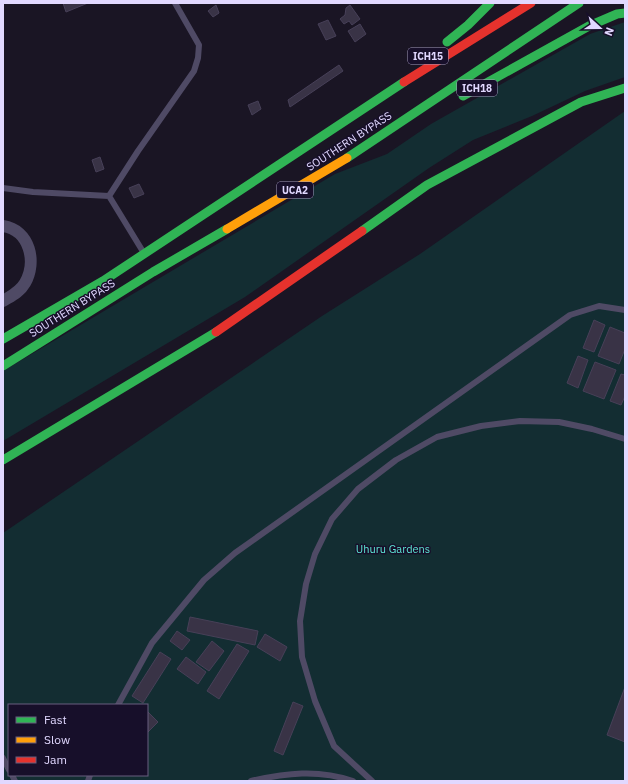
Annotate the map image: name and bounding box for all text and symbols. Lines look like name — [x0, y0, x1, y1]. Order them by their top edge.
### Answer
north arrow — [580, 8, 620, 48]
text: N — [601, 25, 617, 38]
road number: ICH15 — [408, 48, 448, 64]
road number: ICH18 — [457, 80, 497, 96]
street label: SOUTHERN BYPASS — [304, 108, 394, 174]
road number: UCA2 — [277, 182, 313, 198]
street label: SOUTHERN BYPASS — [26, 276, 118, 340]
park label: Uhuru Gardens — [356, 542, 430, 556]
legend — [8, 704, 148, 776]
text: Fast — [44, 712, 67, 727]
text: Slow — [44, 732, 70, 747]
text: Jam — [44, 752, 67, 767]

